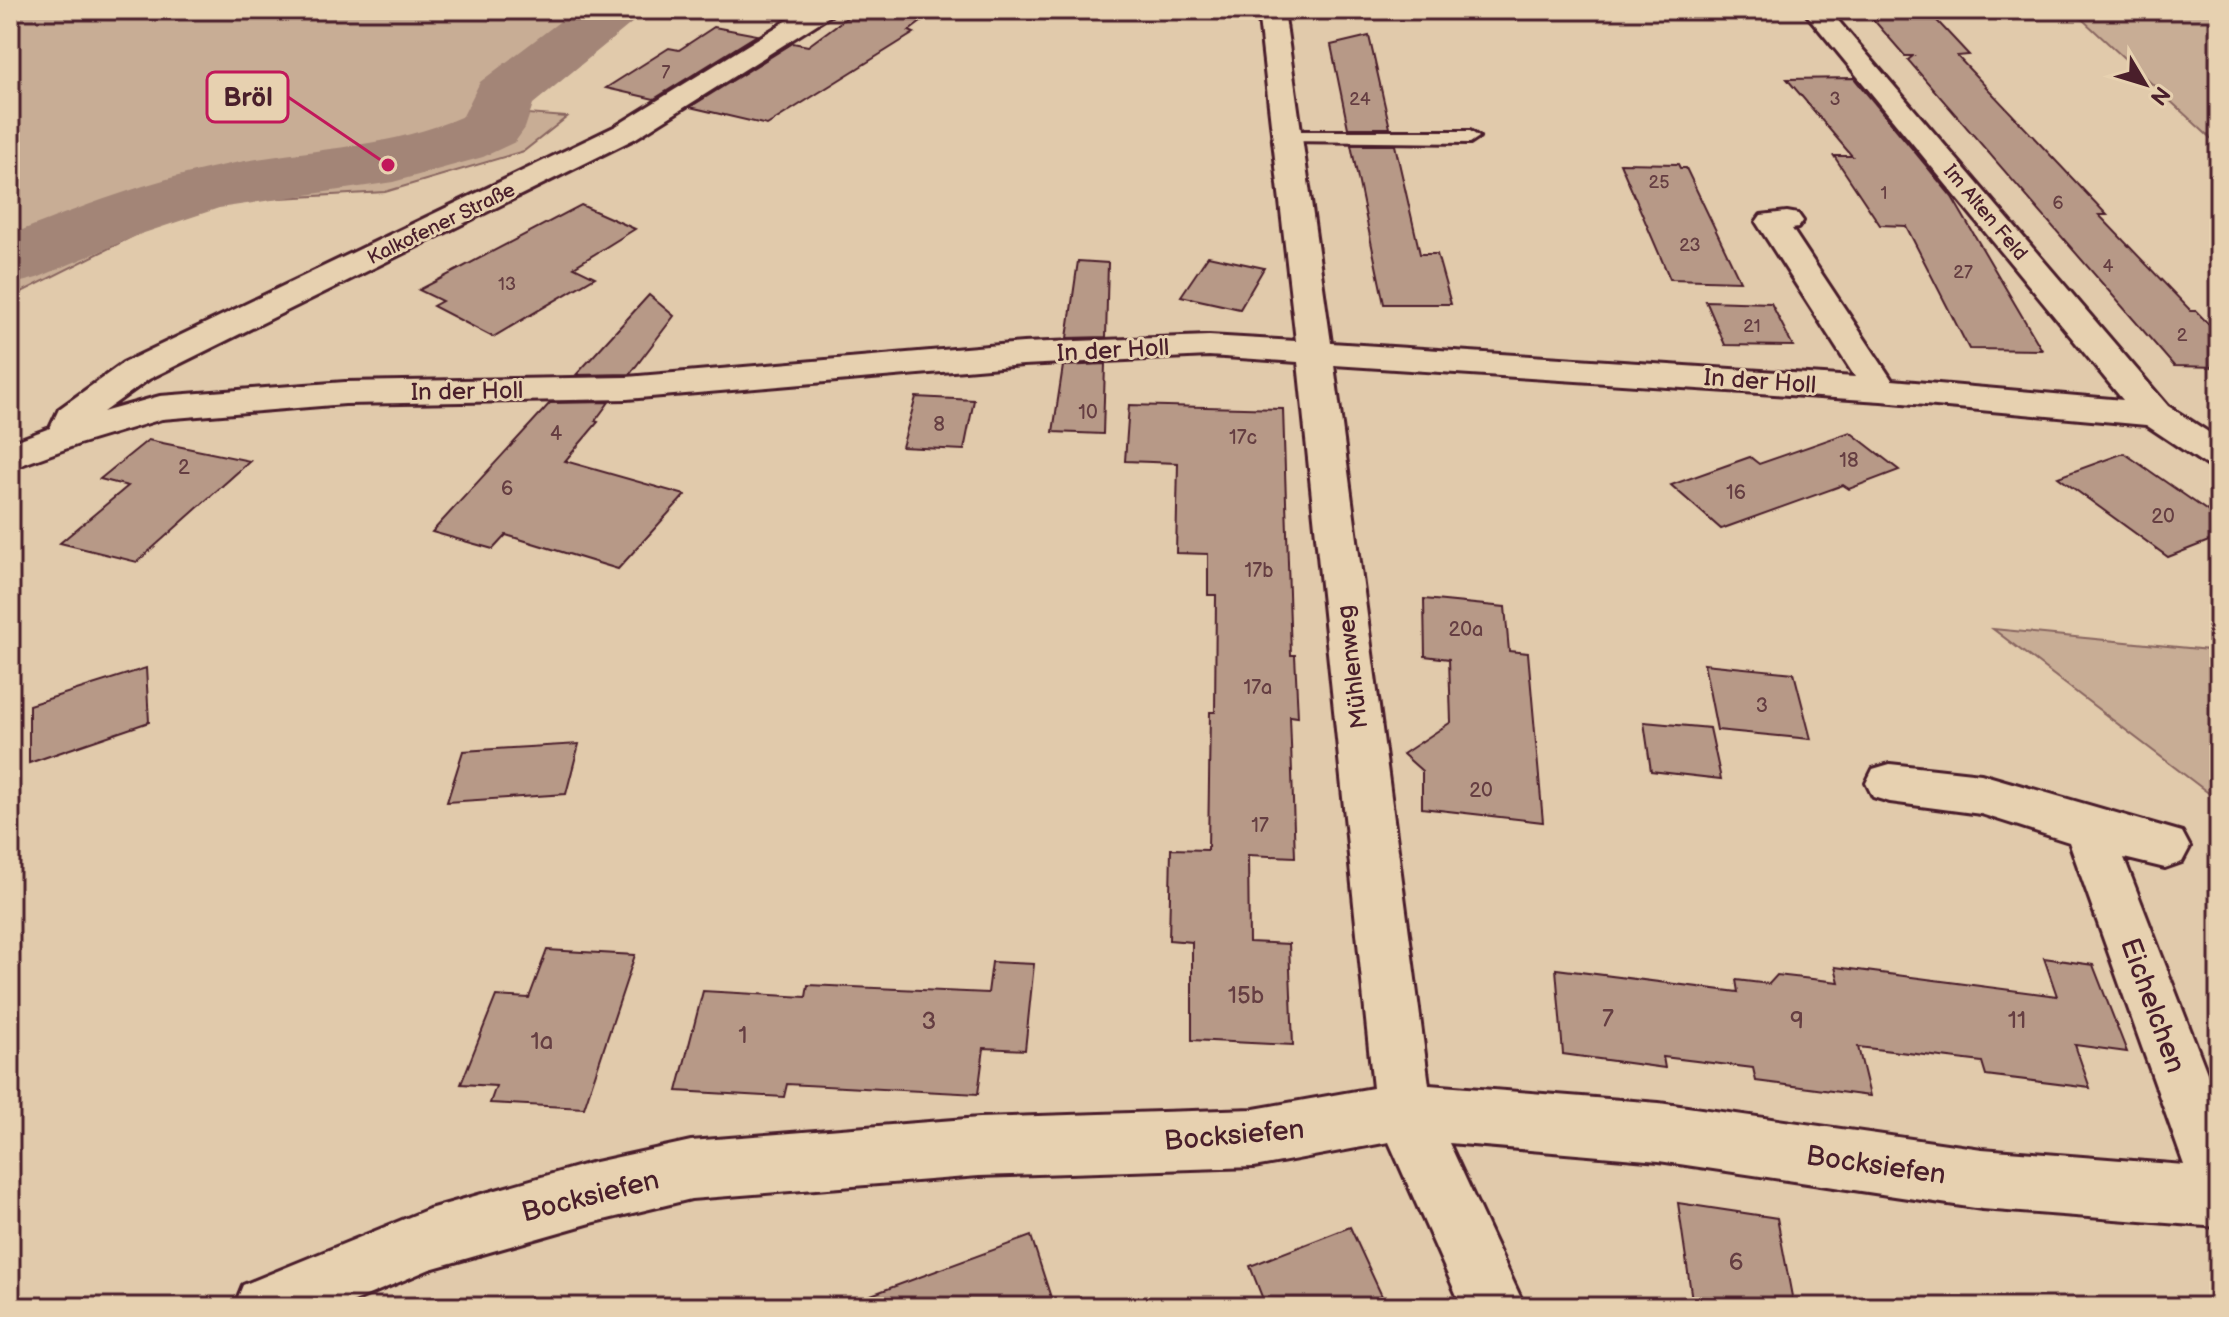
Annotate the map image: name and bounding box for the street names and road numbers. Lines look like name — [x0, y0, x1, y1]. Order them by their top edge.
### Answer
street label: Im Alten Feld — [1938, 160, 2032, 266]
street label: Kalkofener Straße — [364, 178, 519, 270]
street label: In der Holl — [1056, 333, 1170, 368]
street label: In der Holl — [1703, 363, 1817, 400]
street label: In der Holl — [411, 376, 523, 407]
street label: Mühlenweg — [1331, 603, 1374, 730]
street label: Eichelchen — [2113, 934, 2192, 1077]
street label: Bocksiefen — [1163, 1113, 1306, 1158]
street label: Bocksiefen — [1804, 1139, 1948, 1192]
street label: Bocksiefen — [518, 1163, 663, 1229]

